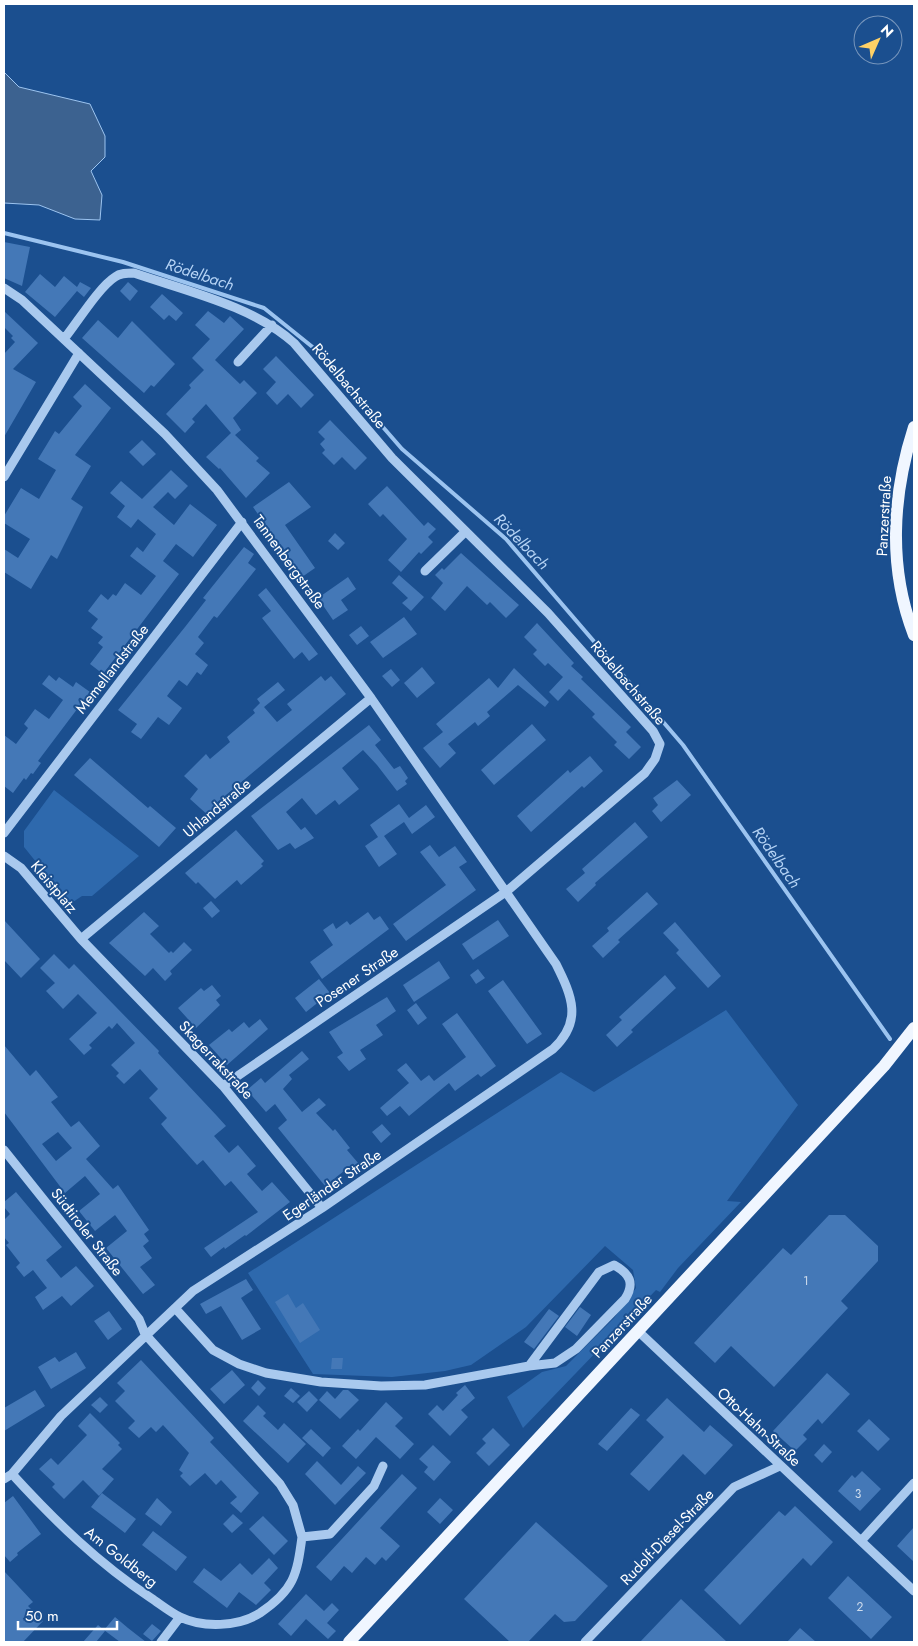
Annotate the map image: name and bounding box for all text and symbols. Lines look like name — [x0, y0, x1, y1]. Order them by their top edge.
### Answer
north arrow — [853, 15, 903, 65]
text: N — [876, 20, 898, 42]
water label: Rödelbach — [163, 253, 237, 296]
street label: Rödelbachstraße — [307, 339, 391, 434]
street label: Panzerstraße — [871, 475, 897, 557]
water label: Rödelbach — [489, 508, 555, 575]
street label: Tannenbergstraße — [247, 510, 331, 614]
street label: Memellandstraße — [70, 619, 154, 718]
street label: Rödelbachstraße — [585, 636, 671, 730]
street label: Uhlandstraße — [178, 773, 256, 843]
water label: Rödelbach — [747, 822, 806, 893]
street label: Kleistplatz — [25, 856, 83, 918]
street label: Posener Straße — [311, 941, 403, 1013]
street label: Skagerrakstraße — [174, 1016, 259, 1104]
street label: Egerländer Straße — [278, 1144, 386, 1226]
street label: Südtiroler Straße — [46, 1183, 129, 1281]
house number: 1 — [803, 1272, 809, 1290]
street label: Panzerstraße — [586, 1289, 658, 1363]
street label: Otto-Hahn-Straße — [712, 1382, 806, 1472]
street label: Rudolf-Diesel-Straße — [615, 1484, 719, 1590]
house number: 3 — [855, 1485, 862, 1503]
street label: Am Goldberg — [80, 1521, 162, 1593]
scale bar — [18, 1598, 116, 1630]
house number: 2 — [857, 1598, 864, 1616]
text: 50 m — [25, 1605, 59, 1627]

